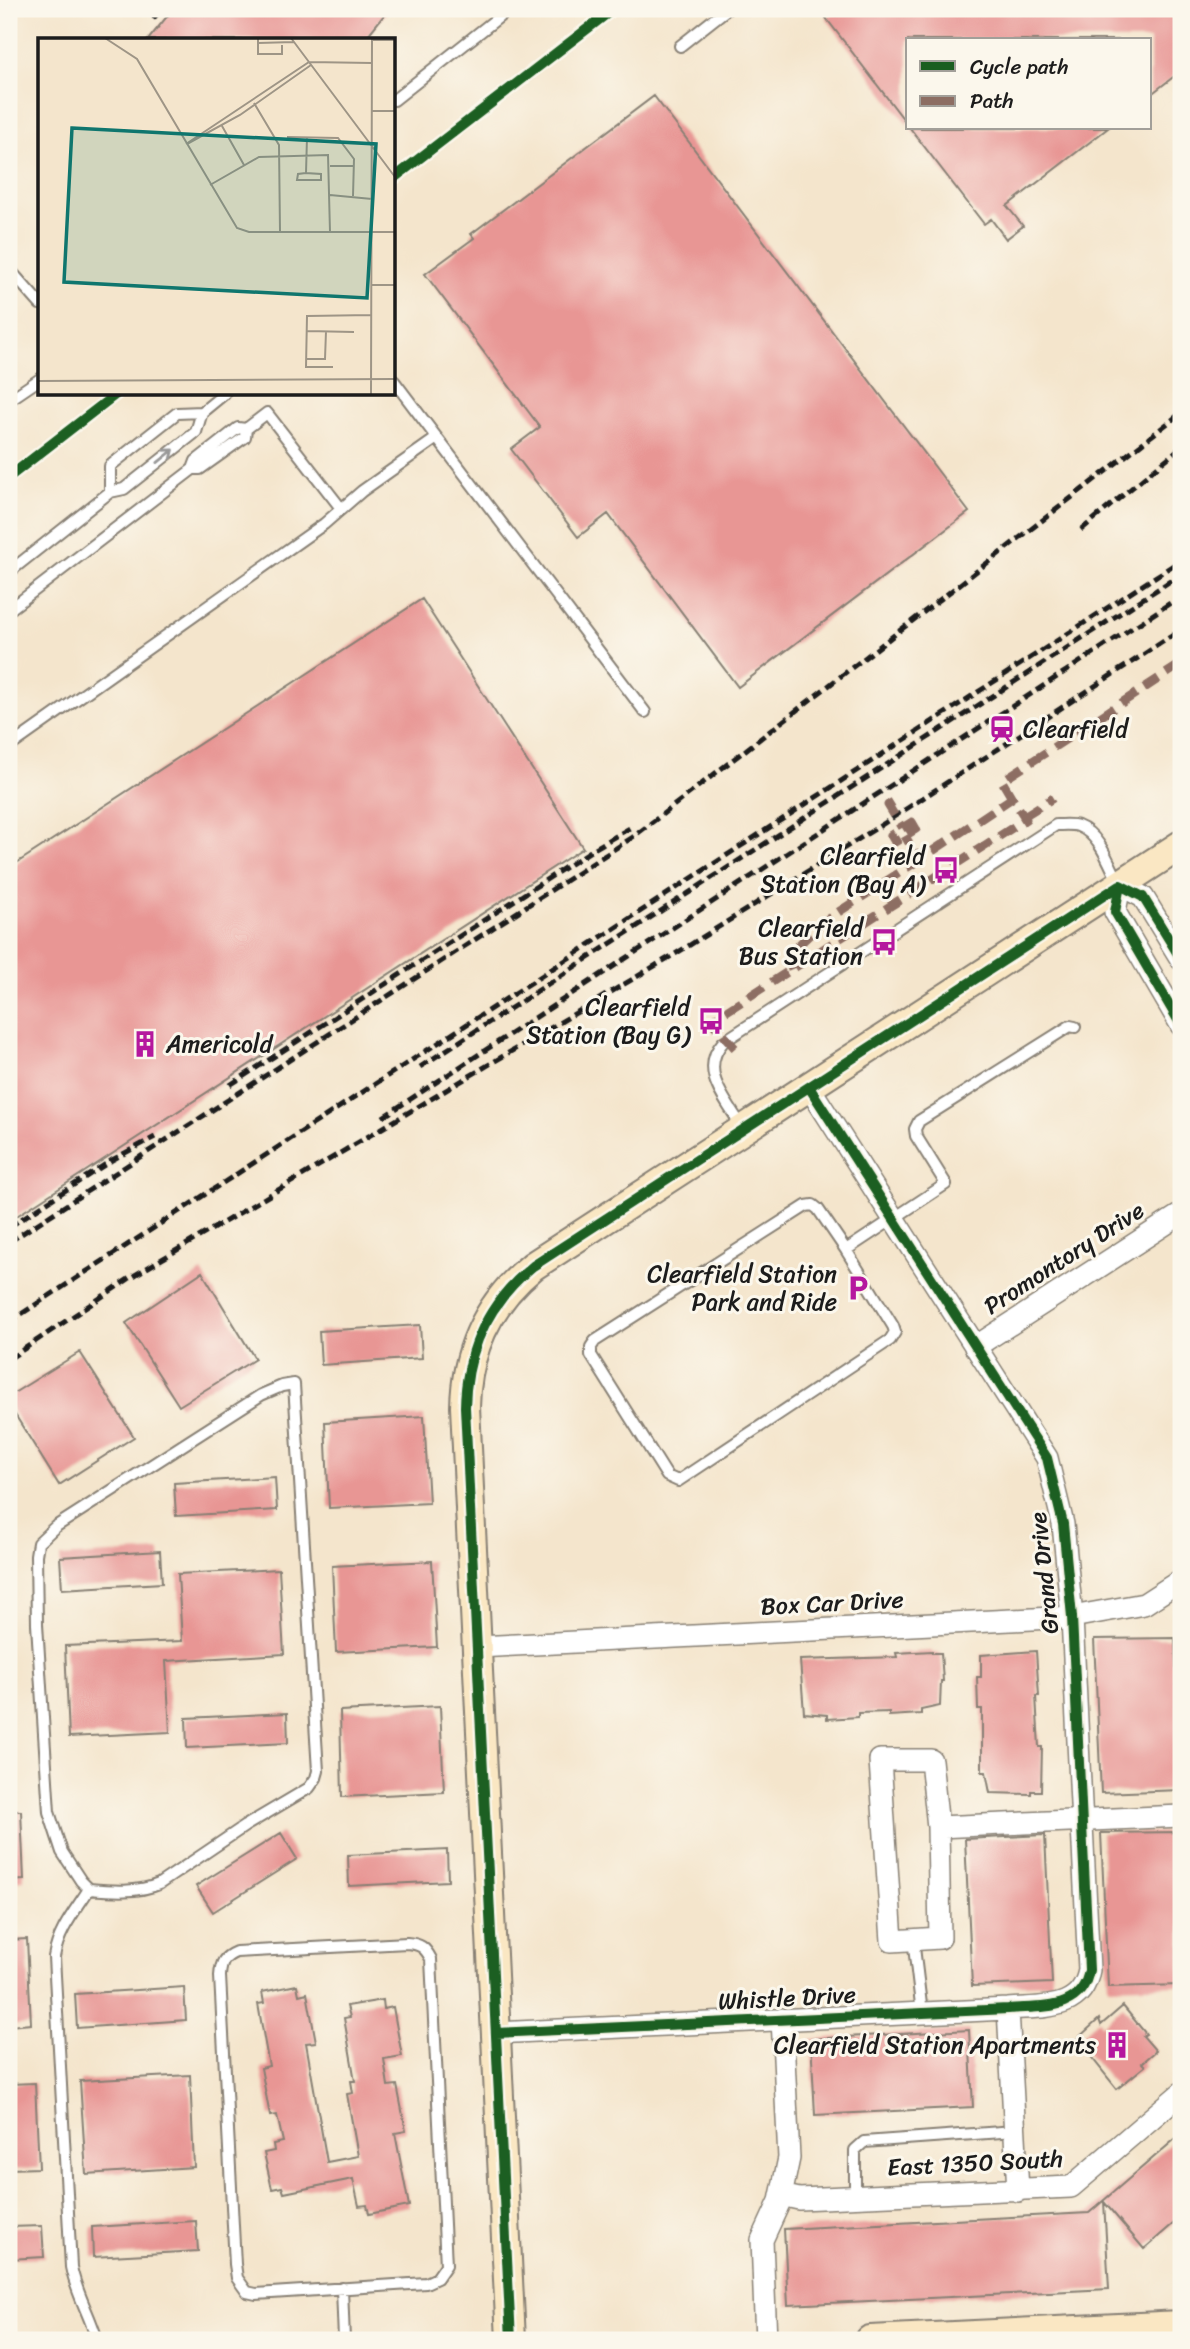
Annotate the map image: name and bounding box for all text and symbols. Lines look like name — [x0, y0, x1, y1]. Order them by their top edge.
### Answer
inset map — [38, 38, 396, 396]
legend — [906, 38, 1152, 130]
text: Cycle path — [970, 48, 1069, 86]
text: Path — [970, 82, 1013, 120]
one-way arrow — [157, 448, 175, 464]
place label: Clearfield — [1023, 708, 1130, 750]
station icon: Clearfield — [987, 714, 1017, 744]
place label: Clearfield Station (Bay A) — [761, 835, 927, 905]
bus stop icon: Clearfield Station (Bay A) — [931, 855, 961, 885]
place label: Clearfield Bus Station — [739, 907, 865, 977]
bus stop icon: Clearfield Bus Station — [869, 927, 899, 957]
place label: Clearfield Station (Bay G) — [526, 986, 692, 1056]
bus stop icon: Clearfield Station (Bay G) — [696, 1006, 726, 1036]
place label: Americold — [165, 1023, 274, 1065]
building icon: Americold — [130, 1029, 160, 1059]
street label: Promontory Drive — [975, 1190, 1153, 1326]
place label: Clearfield Station Park and Ride — [647, 1253, 837, 1323]
parking icon: Clearfield Station Park and Ride — [843, 1273, 873, 1303]
street label: Grand Drive — [1017, 1510, 1071, 1636]
street label: Box Car Drive — [759, 1578, 905, 1628]
street label: Whistle Drive — [717, 1973, 857, 2023]
place label: Clearfield Station Apartments — [774, 2024, 1096, 2066]
building icon: Clearfield Station Apartments — [1102, 2030, 1132, 2060]
street label: East 1350 South — [886, 2137, 1064, 2189]

